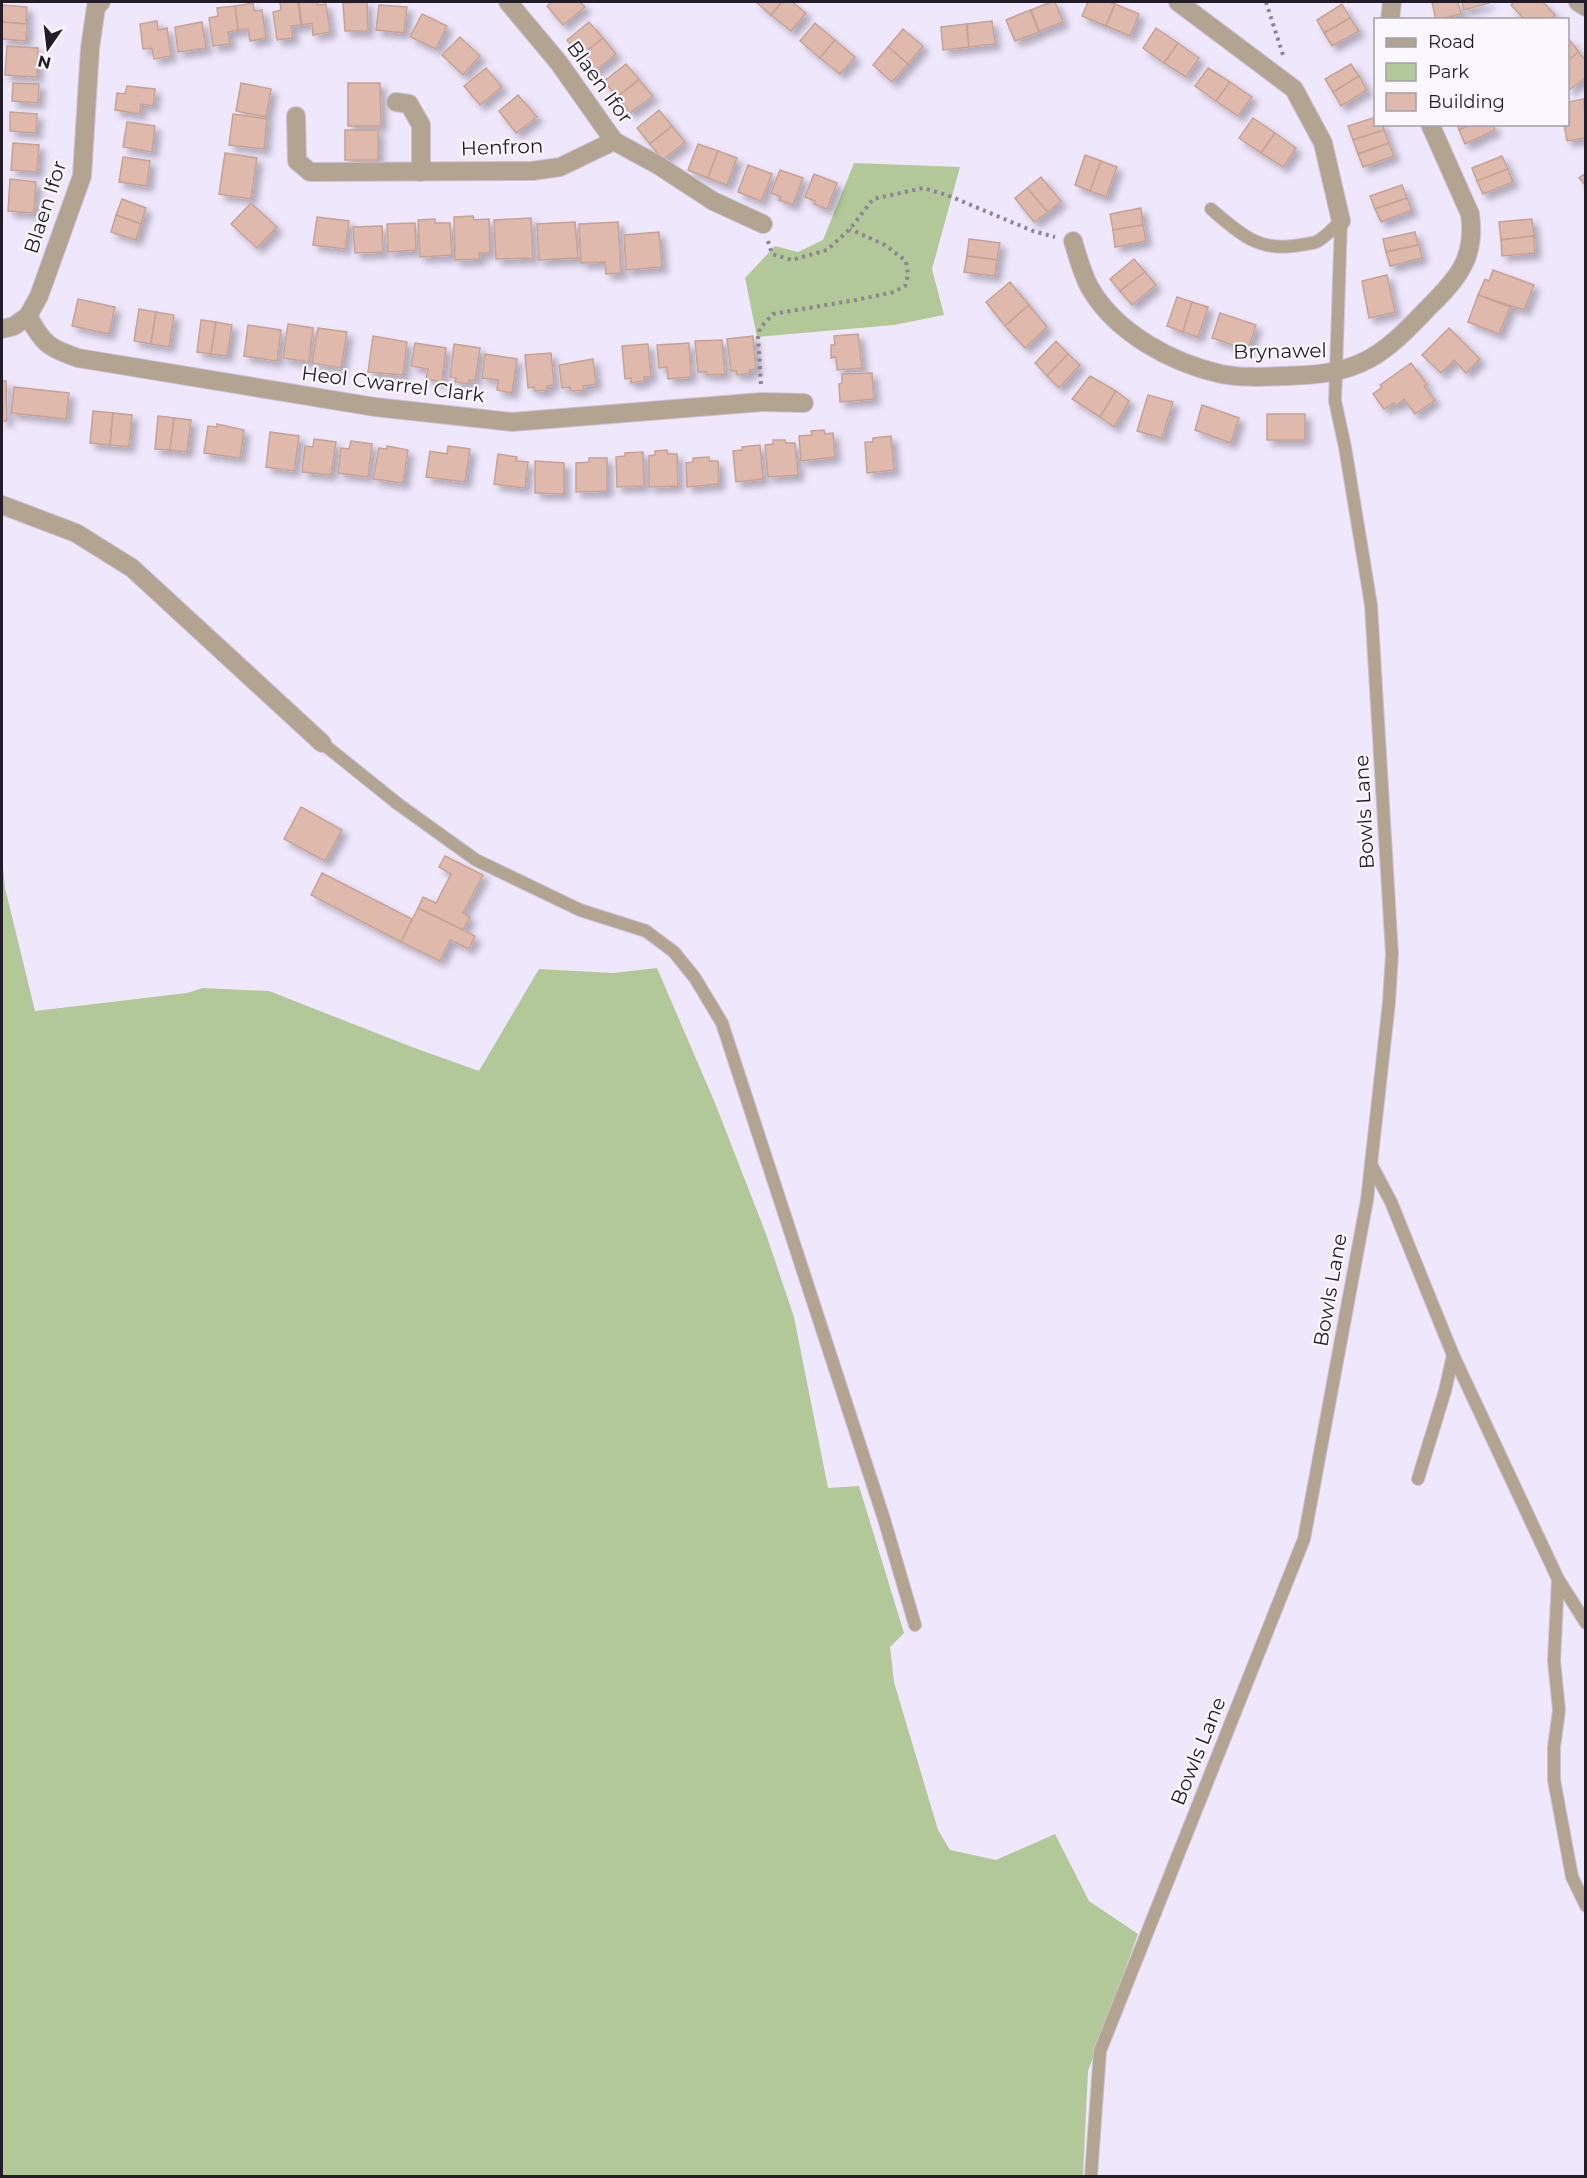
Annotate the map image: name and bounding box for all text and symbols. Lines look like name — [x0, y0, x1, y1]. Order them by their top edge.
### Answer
north arrow — [18, 18, 78, 78]
legend — [1374, 18, 1569, 126]
text: Road — [1428, 31, 1475, 53]
street label: Blaen Ifor — [562, 36, 638, 128]
text: N — [36, 51, 53, 73]
text: Park — [1428, 61, 1469, 83]
text: Building — [1428, 91, 1505, 113]
street label: Henfron — [460, 134, 544, 160]
street label: Blaen Ifor — [19, 157, 71, 257]
street label: Brynawel — [1233, 338, 1327, 364]
street label: Heol Cwarrel Clark — [300, 361, 486, 407]
street label: Bowls Lane — [1349, 754, 1379, 870]
street label: Bowls Lane — [1308, 1232, 1352, 1348]
street label: Bowls Lane — [1165, 1693, 1231, 1809]

